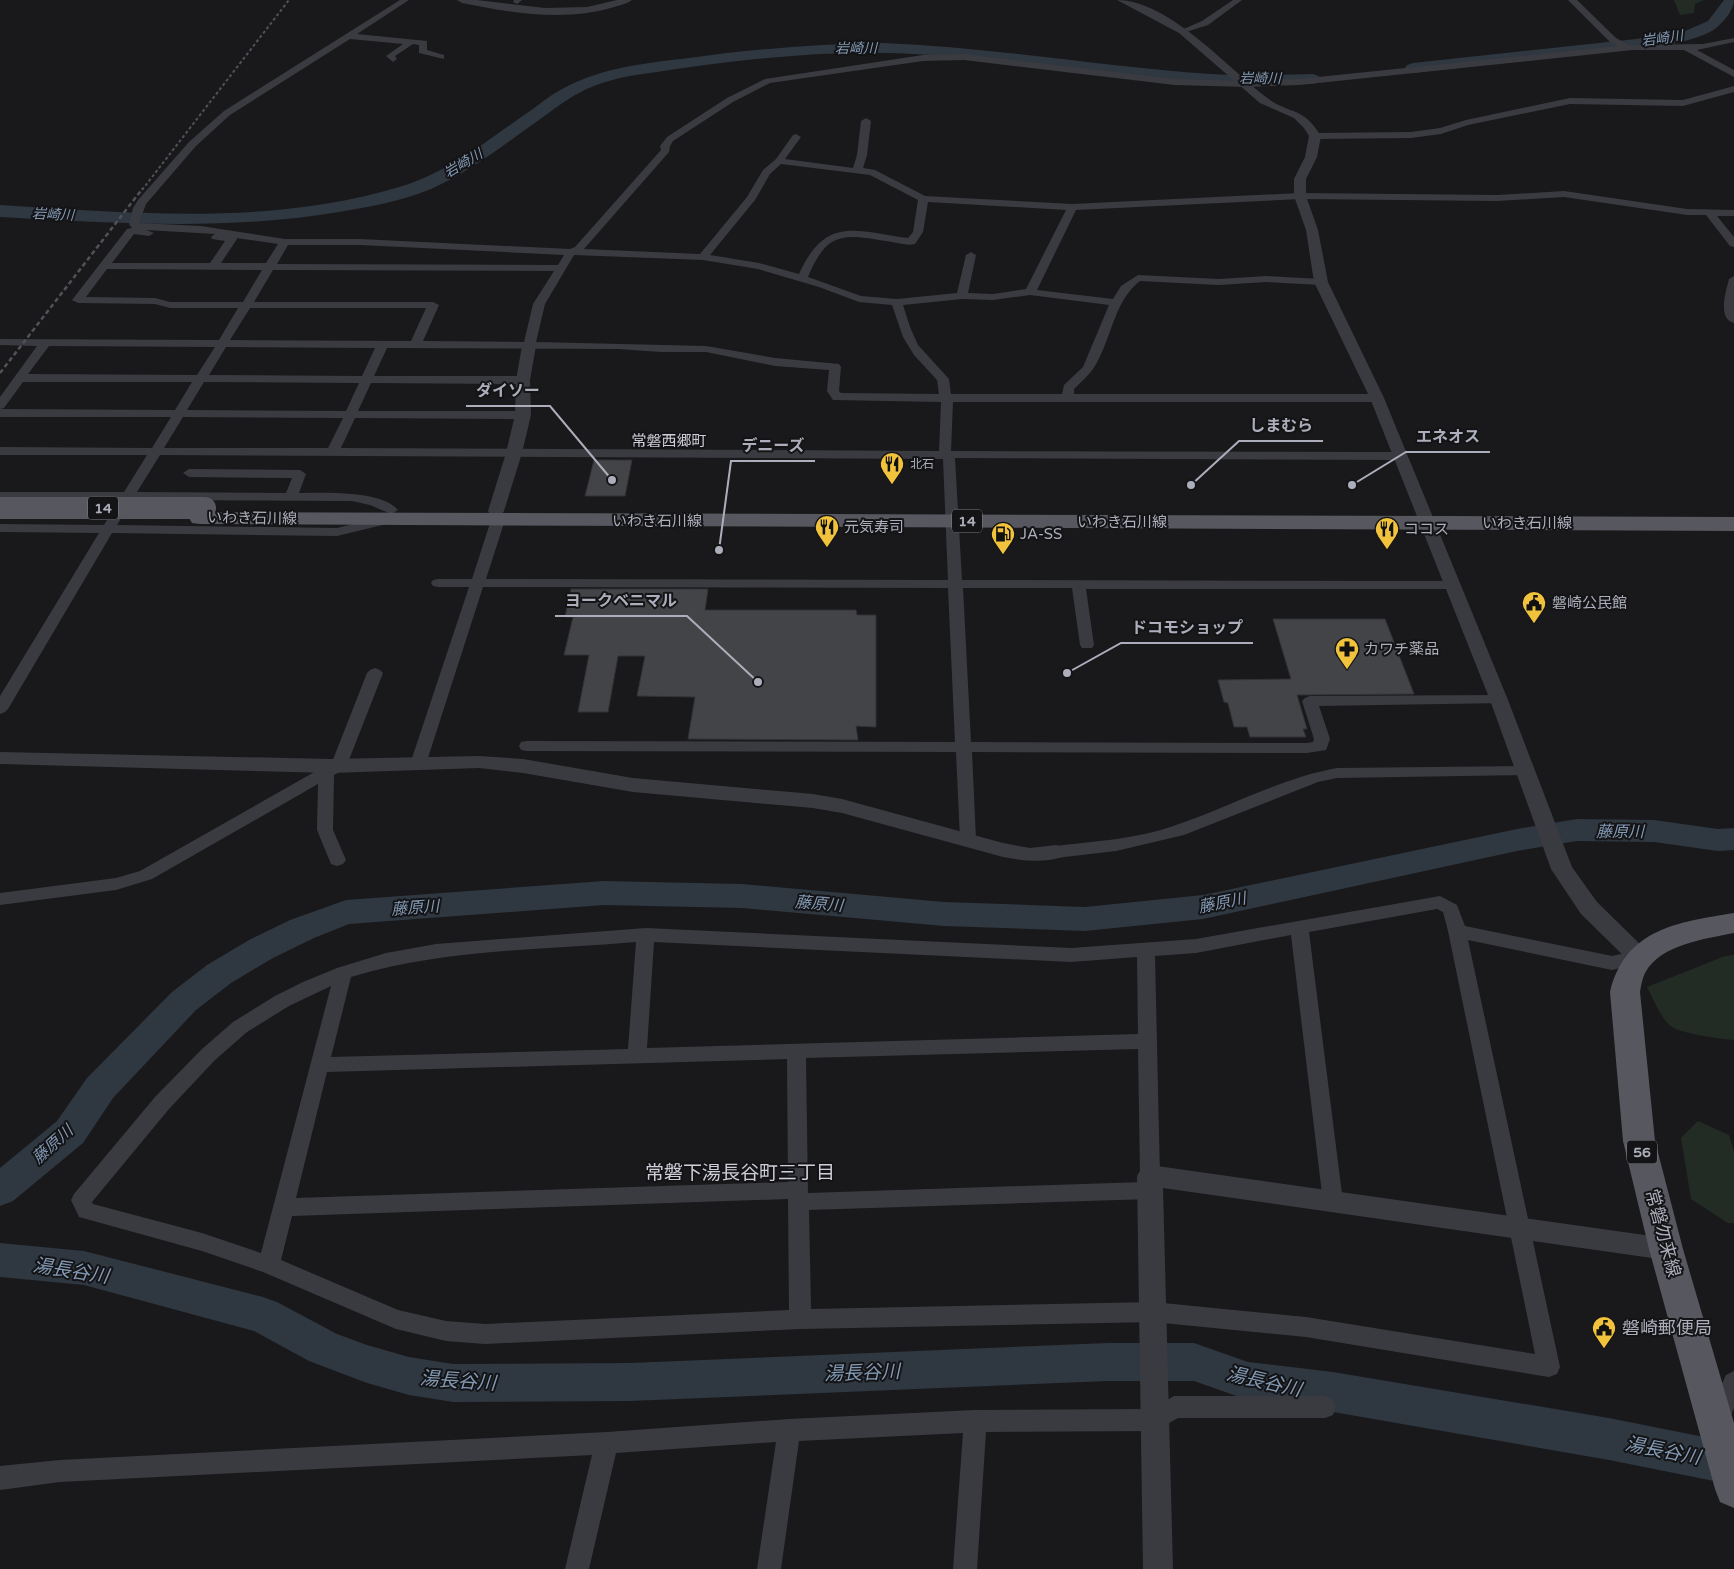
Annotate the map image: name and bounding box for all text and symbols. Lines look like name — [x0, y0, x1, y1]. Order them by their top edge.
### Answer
water label: 岩崎川 — [1640, 27, 1686, 50]
water label: 岩崎川 — [835, 40, 879, 57]
water label: 岩崎川 — [1239, 70, 1283, 87]
water label: 岩崎川 — [441, 144, 487, 182]
water label: 岩崎川 — [32, 205, 76, 224]
callout: ダイソー — [466, 375, 550, 406]
text: ダイソー — [476, 381, 540, 401]
callout: しまむら — [1239, 410, 1323, 441]
text: しまむら — [1249, 416, 1313, 436]
callout: エネオス — [1406, 421, 1490, 452]
text: エネオス — [1416, 427, 1480, 447]
callout: デニーズ — [731, 430, 815, 461]
district label: 常磐西郷町 — [631, 432, 707, 450]
text: デニーズ — [741, 436, 805, 456]
restaurant icon: 北石 — [879, 451, 905, 485]
place label: 北石 — [910, 457, 934, 471]
road number: 14 — [88, 496, 118, 520]
street label: いわき石川線 — [207, 508, 297, 528]
road number: 14 — [952, 510, 982, 532]
street label: いわき石川線 — [612, 512, 702, 530]
street label: いわき石川線 — [1077, 513, 1167, 531]
restaurant icon: 元気寿司 — [814, 514, 840, 548]
street label: いわき石川線 — [1482, 514, 1572, 532]
restaurant icon: ココス — [1374, 516, 1400, 550]
place label: 元気寿司 — [844, 518, 904, 536]
place label: ココス — [1404, 520, 1449, 538]
fuel station icon: JA-SS — [990, 521, 1016, 555]
place label: JA-SS — [1020, 525, 1062, 543]
callout: ヨークベニマル — [555, 585, 687, 616]
public building icon: 磐崎公民館 — [1521, 590, 1547, 624]
text: ヨークベニマル — [565, 591, 677, 611]
place label: 磐崎公民館 — [1552, 594, 1627, 612]
callout: ドコモショップ — [1121, 612, 1253, 643]
text: ドコモショップ — [1131, 618, 1243, 638]
pharmacy icon: カワチ薬品 — [1334, 636, 1360, 670]
place label: カワチ薬品 — [1364, 640, 1439, 658]
water label: 藤原川 — [1596, 822, 1646, 842]
water label: 藤原川 — [1197, 888, 1250, 917]
water label: 藤原川 — [794, 892, 846, 916]
water label: 藤原川 — [390, 896, 442, 920]
water label: 藤原川 — [28, 1120, 79, 1168]
road number: 56 — [1627, 1140, 1657, 1164]
district label: 常磐下湯長谷町三丁目 — [645, 1162, 835, 1184]
street label: 常磐勿来線 — [1641, 1187, 1685, 1279]
water label: 湯長谷川 — [32, 1254, 112, 1288]
public building icon: 磐崎郵便局 — [1591, 1315, 1617, 1349]
place label: 磐崎郵便局 — [1622, 1317, 1712, 1339]
water label: 湯長谷川 — [824, 1361, 902, 1385]
water label: 湯長谷川 — [1224, 1363, 1305, 1402]
water label: 湯長谷川 — [419, 1367, 499, 1395]
water label: 湯長谷川 — [1623, 1433, 1704, 1469]

